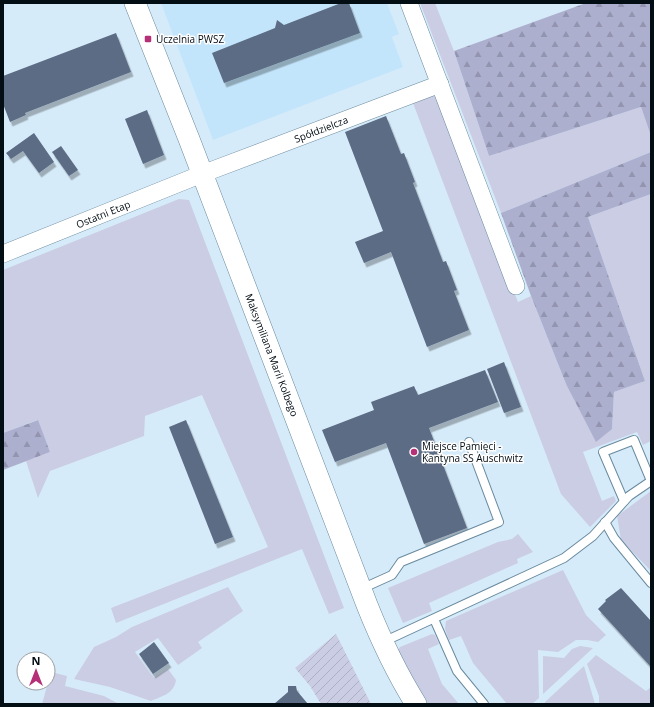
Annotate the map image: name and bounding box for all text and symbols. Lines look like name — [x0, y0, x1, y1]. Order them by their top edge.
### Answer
place label: Uczelnia PWSZ — [156, 32, 224, 46]
marker: Uczelnia PWSZ — [143, 34, 153, 44]
street label: Spółdzielcza — [292, 112, 350, 146]
street label: Ostatni Etap — [74, 197, 132, 231]
street label: Maksymiliana Marii Kolbego — [242, 292, 302, 418]
place label: Miejsce Pamięci - Kantyna SS Auschwitz — [422, 439, 523, 465]
marker: Miejsce Pamięci - Kantyna SS Auschwitz — [409, 447, 419, 457]
north arrow — [16, 651, 56, 691]
text: N — [32, 653, 40, 668]

